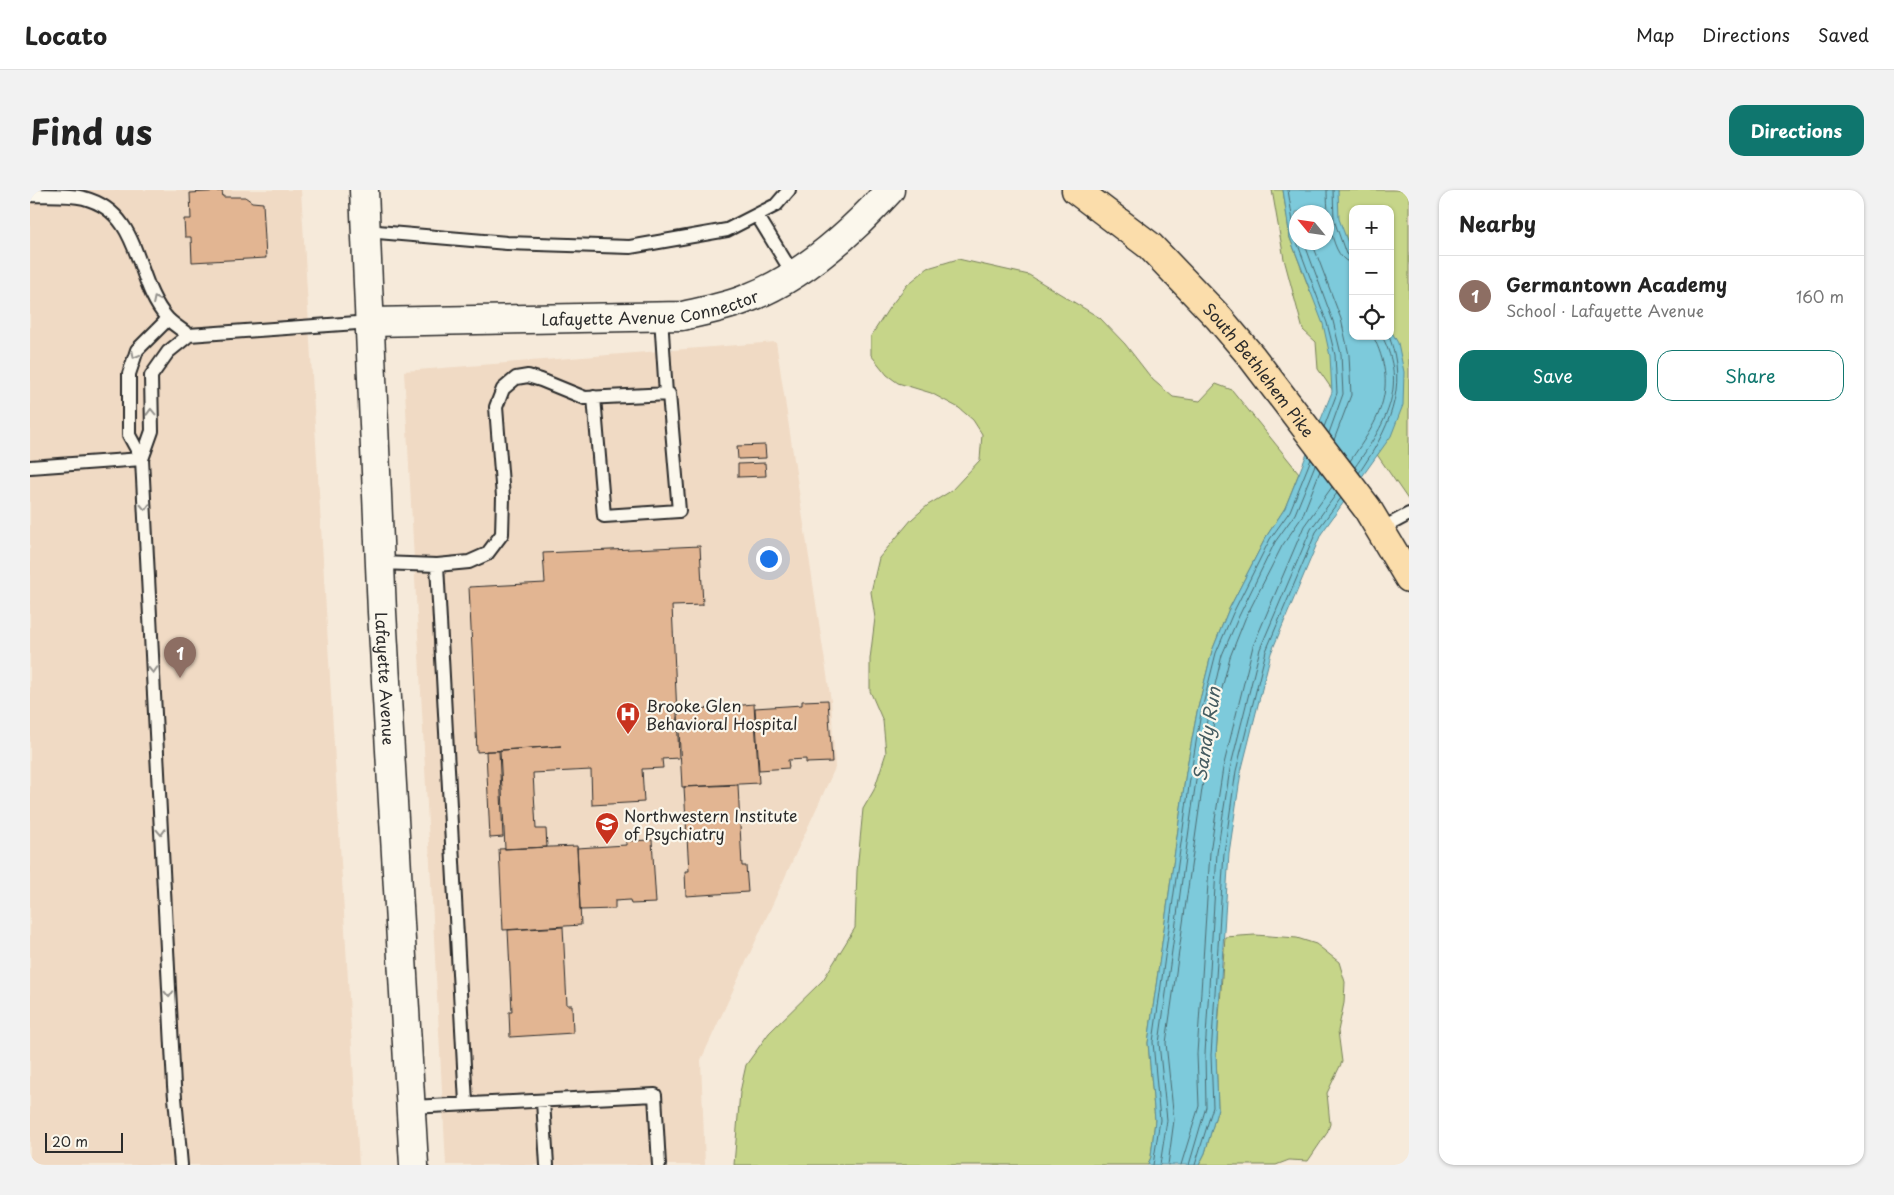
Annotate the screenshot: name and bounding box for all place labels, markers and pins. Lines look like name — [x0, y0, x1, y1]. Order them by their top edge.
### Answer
pin: 1 — [164, 637, 196, 678]
place label: Brooke Glen Behavioral Hospital — [646, 693, 798, 735]
hospital icon: Brooke Glen Behavioral Hospital — [615, 701, 641, 735]
place label: Northwestern Institute of Psychiatry — [624, 803, 798, 845]
school or university icon: Northwestern Institute of Psychiatry — [594, 811, 620, 845]

